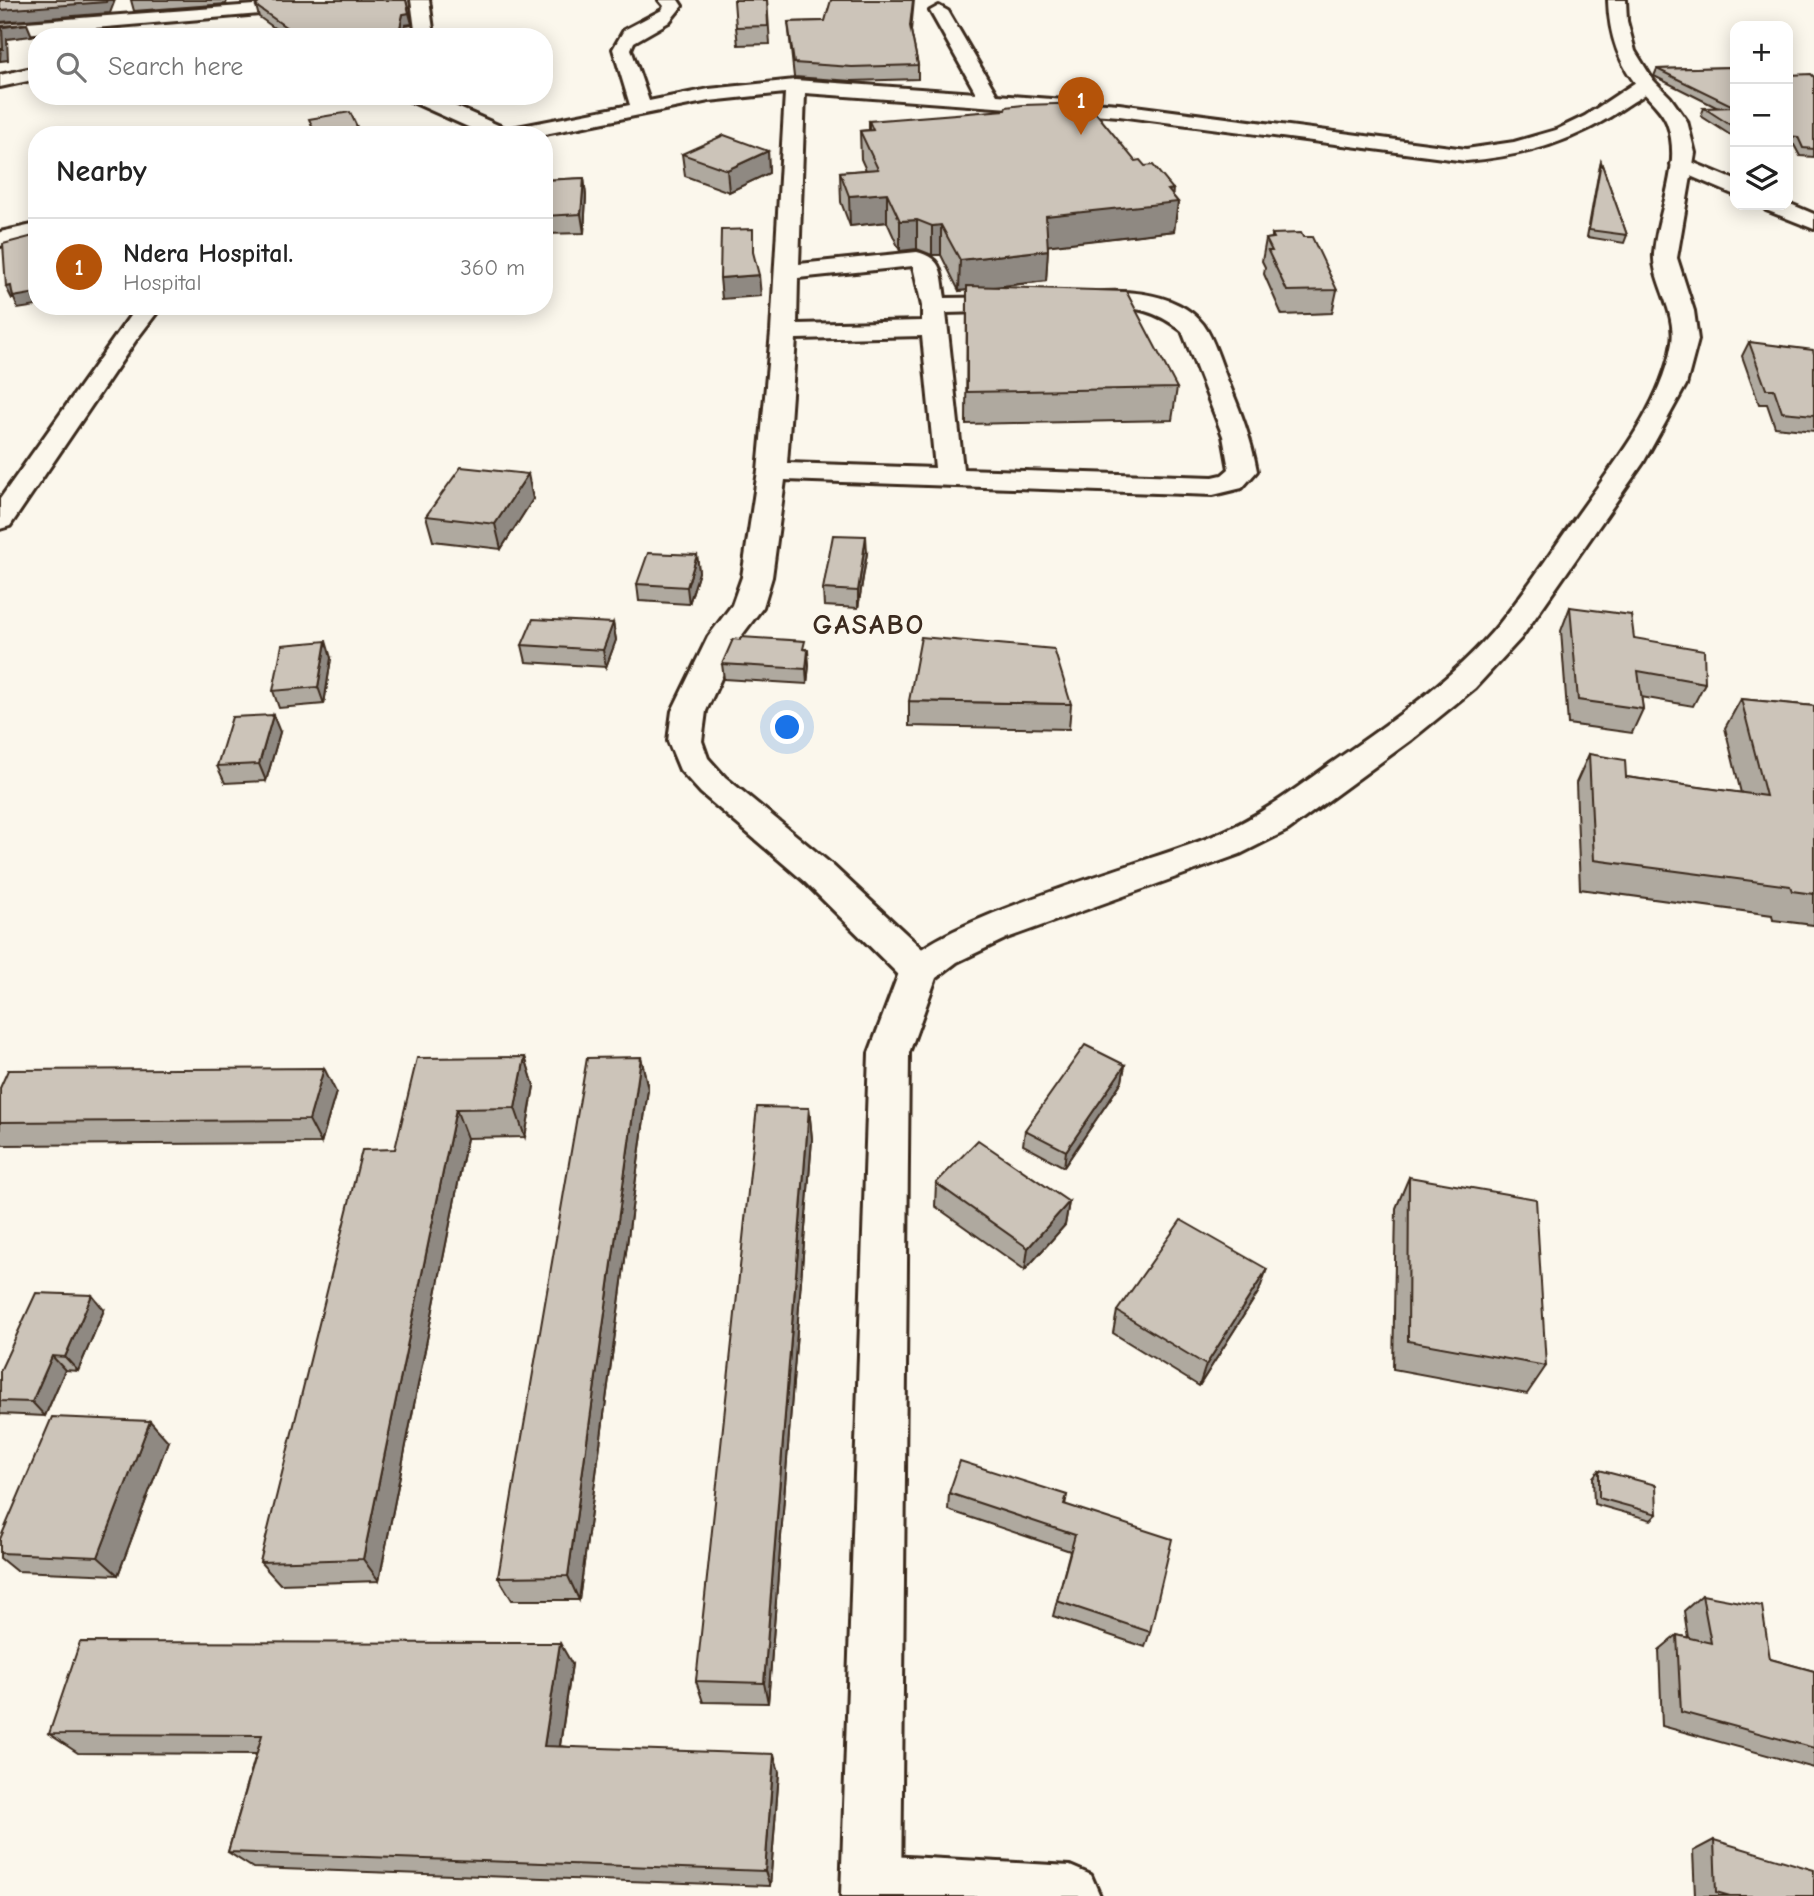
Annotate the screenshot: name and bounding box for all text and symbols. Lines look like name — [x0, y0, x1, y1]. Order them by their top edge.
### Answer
map controls — [1730, 21, 1793, 210]
button: + — [1730, 21, 1793, 84]
search box — [28, 28, 553, 105]
icon: search — [52, 48, 90, 86]
text: Search here — [108, 52, 243, 82]
pin: 1 — [1058, 77, 1104, 135]
button: − — [1730, 84, 1793, 147]
button: layers — [1730, 147, 1793, 210]
text: Nearby — [56, 154, 147, 189]
text: Ndera Hospital. — [123, 239, 293, 269]
text: 1 — [74, 254, 84, 281]
text: 360 m — [460, 254, 525, 281]
text: Hospital — [123, 269, 201, 296]
district label: GASABO — [813, 609, 925, 641]
your location — [770, 710, 804, 744]

